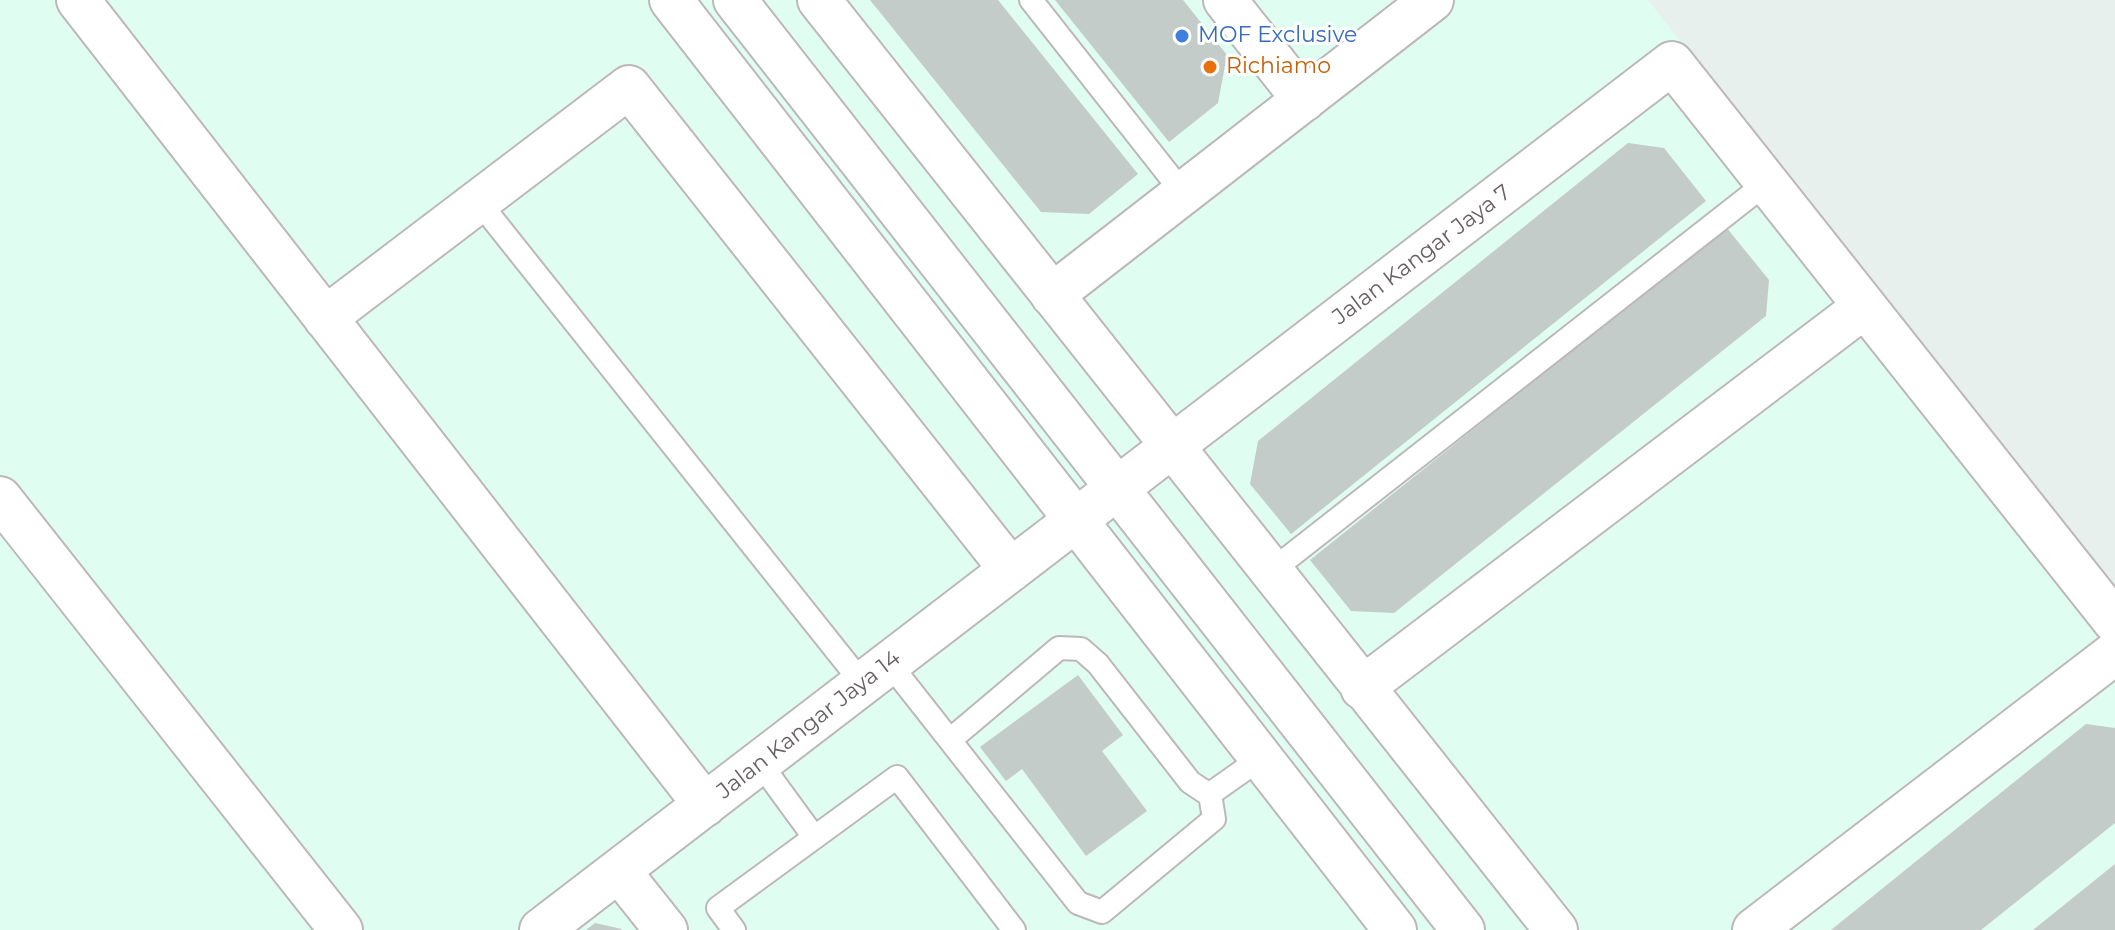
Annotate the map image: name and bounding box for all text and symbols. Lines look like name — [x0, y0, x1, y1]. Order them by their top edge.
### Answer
place label: MOF Exclusive — [1198, 23, 1357, 49]
marker: MOF Exclusive — [1173, 27, 1191, 45]
place label: Richiamo — [1226, 54, 1331, 80]
marker: Richiamo — [1201, 58, 1219, 76]
street label: Jalan Kangar Jaya 7 — [1328, 179, 1516, 331]
street label: Jalan Kangar Jaya 14 — [712, 645, 906, 805]

